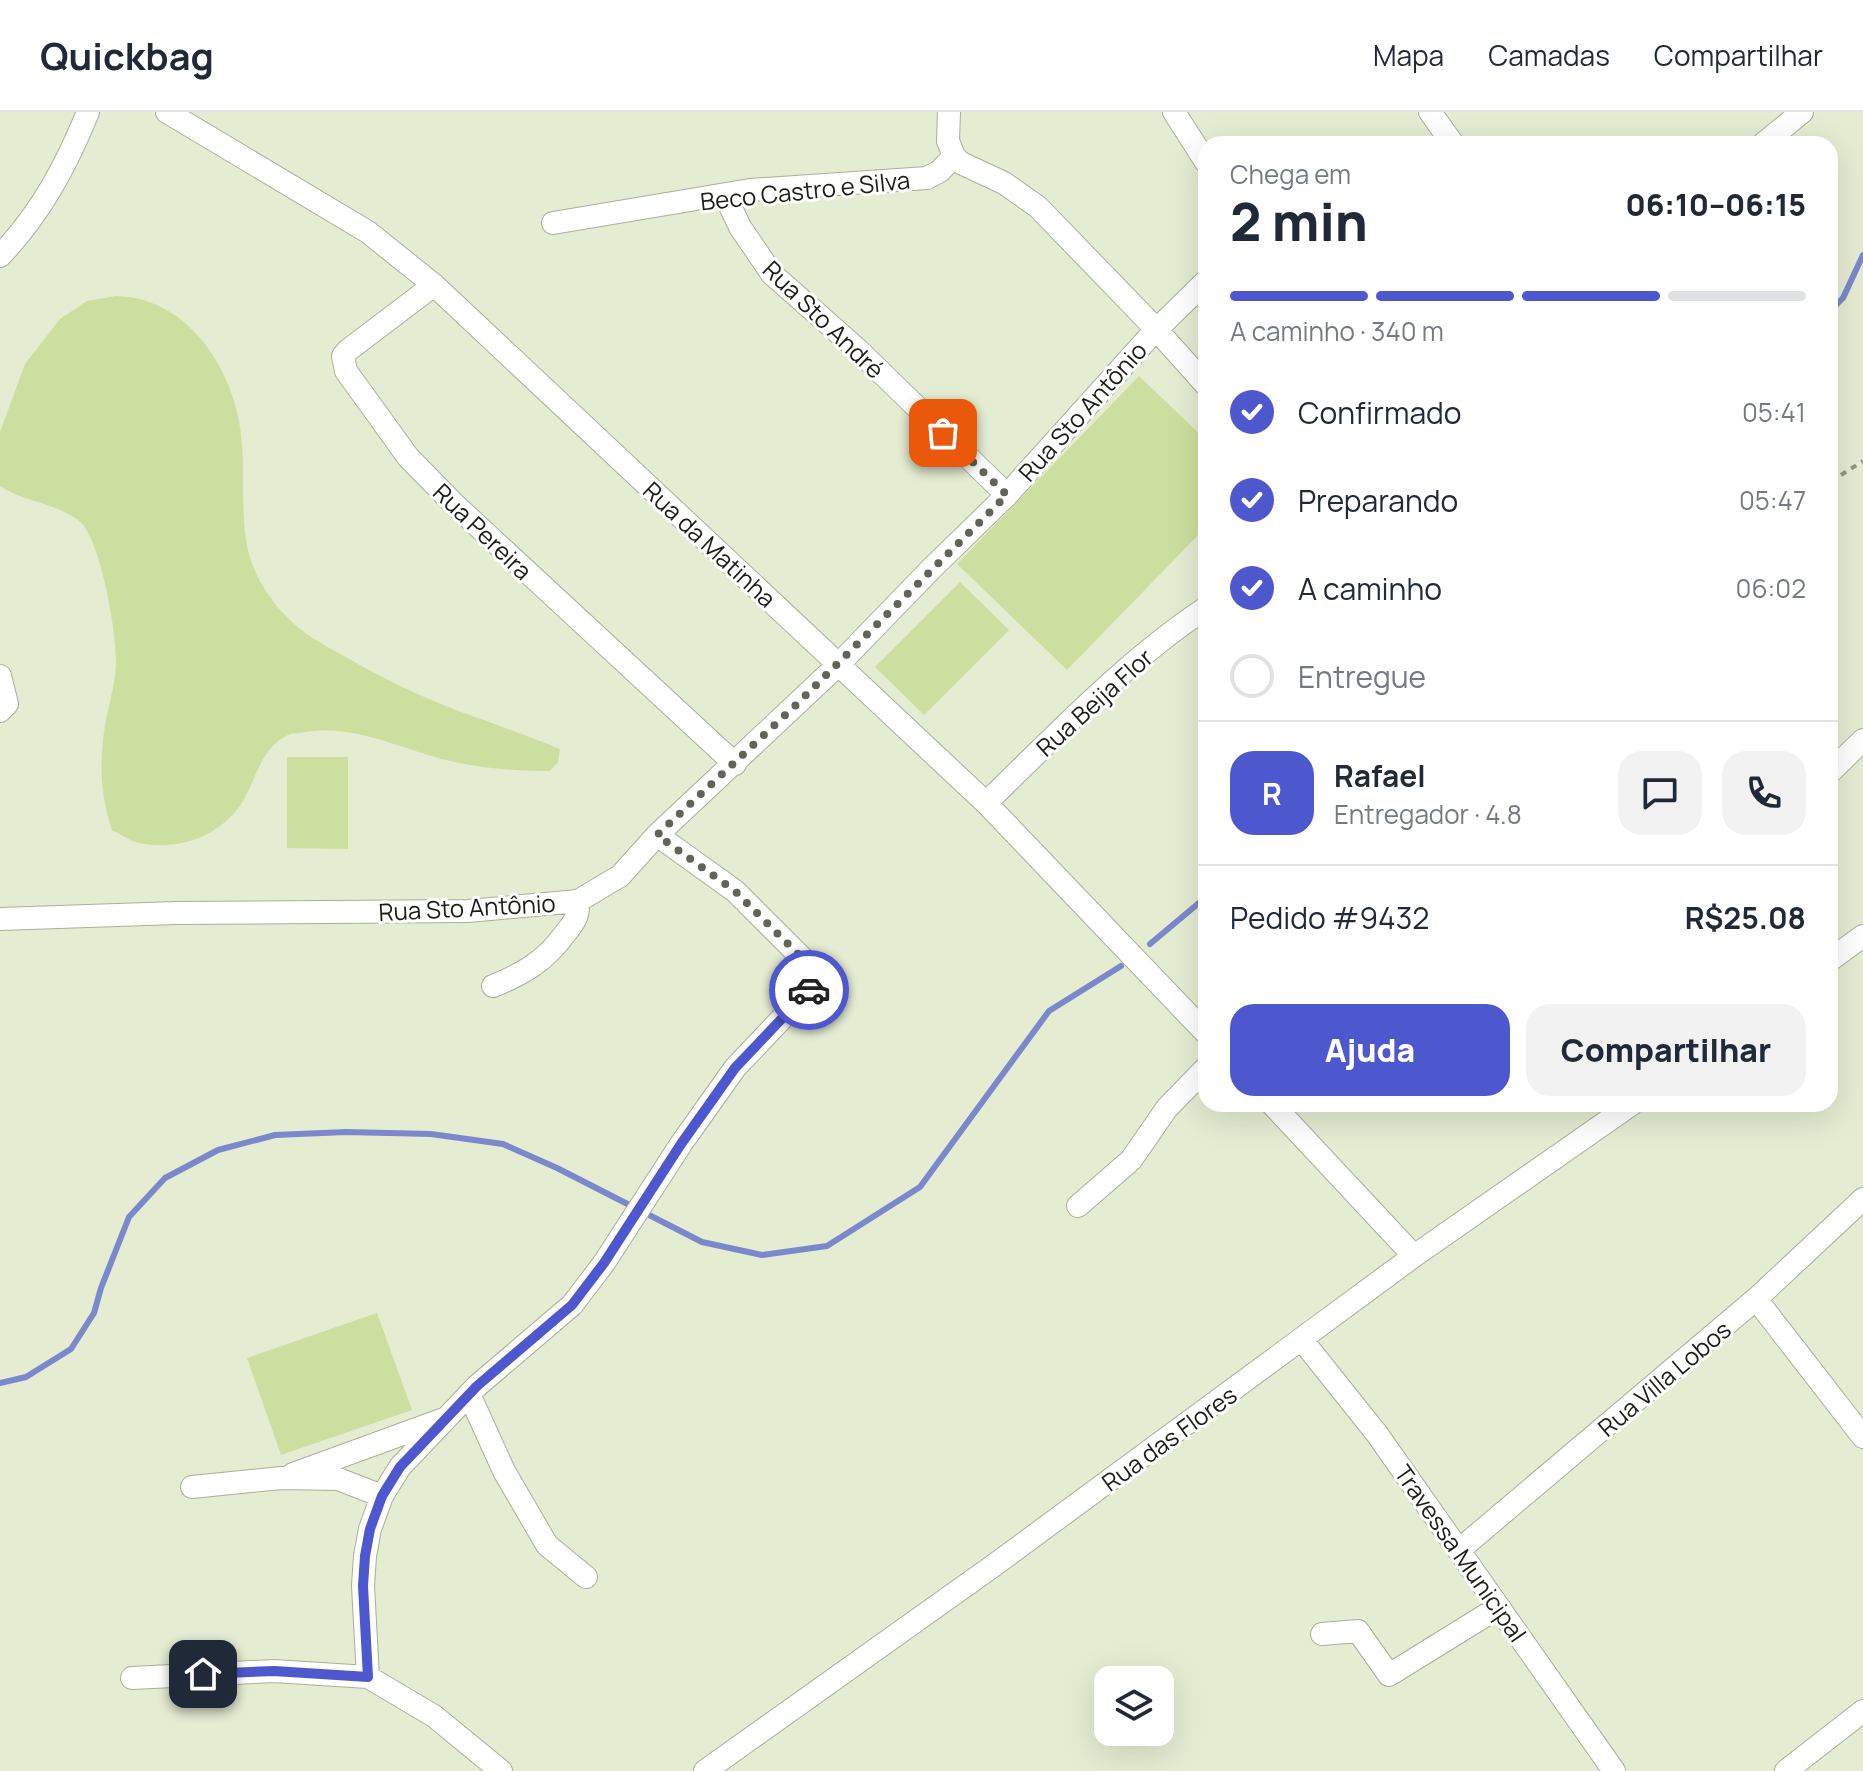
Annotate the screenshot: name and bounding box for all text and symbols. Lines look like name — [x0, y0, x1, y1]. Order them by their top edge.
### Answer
text: Quickbag — [40, 29, 214, 81]
text: Mapa — [1373, 36, 1444, 74]
text: Camadas — [1488, 36, 1610, 74]
text: Compartilhar — [1654, 36, 1823, 74]
text: Chega em — [1230, 156, 1351, 192]
street label: Beco Castro e Silva — [699, 163, 911, 217]
text: 06:10–06:15 — [1625, 184, 1806, 225]
text: 2 min — [1230, 186, 1368, 257]
street label: Rua Sto André — [756, 253, 892, 385]
text: A caminho · 340 m — [1230, 313, 1444, 349]
street label: Rua Sto Antônio — [1010, 334, 1154, 488]
icon: check — [1230, 390, 1274, 434]
text: Confirmado — [1298, 392, 1462, 433]
text: 05:41 — [1742, 394, 1806, 430]
pin — [909, 399, 977, 467]
icon: bag — [921, 411, 965, 455]
street label: Rua da Matinha — [636, 474, 784, 614]
street label: Rua Pereira — [426, 476, 540, 586]
icon: check — [1230, 478, 1274, 522]
text: Preparando — [1298, 480, 1458, 521]
text: 05:47 — [1739, 482, 1806, 518]
icon: check — [1230, 566, 1274, 610]
text: A caminho — [1298, 568, 1442, 609]
text: 06:02 — [1736, 570, 1806, 606]
street label: Rua Beija Flor — [1029, 640, 1160, 763]
text: Entregue — [1298, 656, 1426, 697]
button: chat — [1618, 751, 1702, 835]
button: phone — [1722, 751, 1806, 835]
text: Rafael — [1334, 755, 1426, 796]
text: R — [1262, 773, 1282, 814]
text: Entregador · 4.8 — [1334, 796, 1522, 832]
street label: Rua Sto Antônio — [378, 886, 556, 928]
text: Pedido #9432 — [1230, 897, 1429, 938]
text: R$25.08 — [1685, 897, 1806, 938]
courier — [769, 950, 849, 1030]
icon: car — [787, 968, 831, 1012]
button: Ajuda — [1230, 1004, 1510, 1096]
button: Compartilhar — [1526, 1004, 1806, 1096]
street label: Rua Villa Lobos — [1591, 1313, 1737, 1443]
street label: Rua das Flores — [1095, 1378, 1243, 1498]
street label: Travessa Municipal — [1387, 1458, 1535, 1648]
pin — [169, 1640, 237, 1708]
icon: home — [181, 1652, 225, 1696]
map controls — [1094, 1666, 1174, 1746]
button: layers — [1094, 1666, 1174, 1746]

